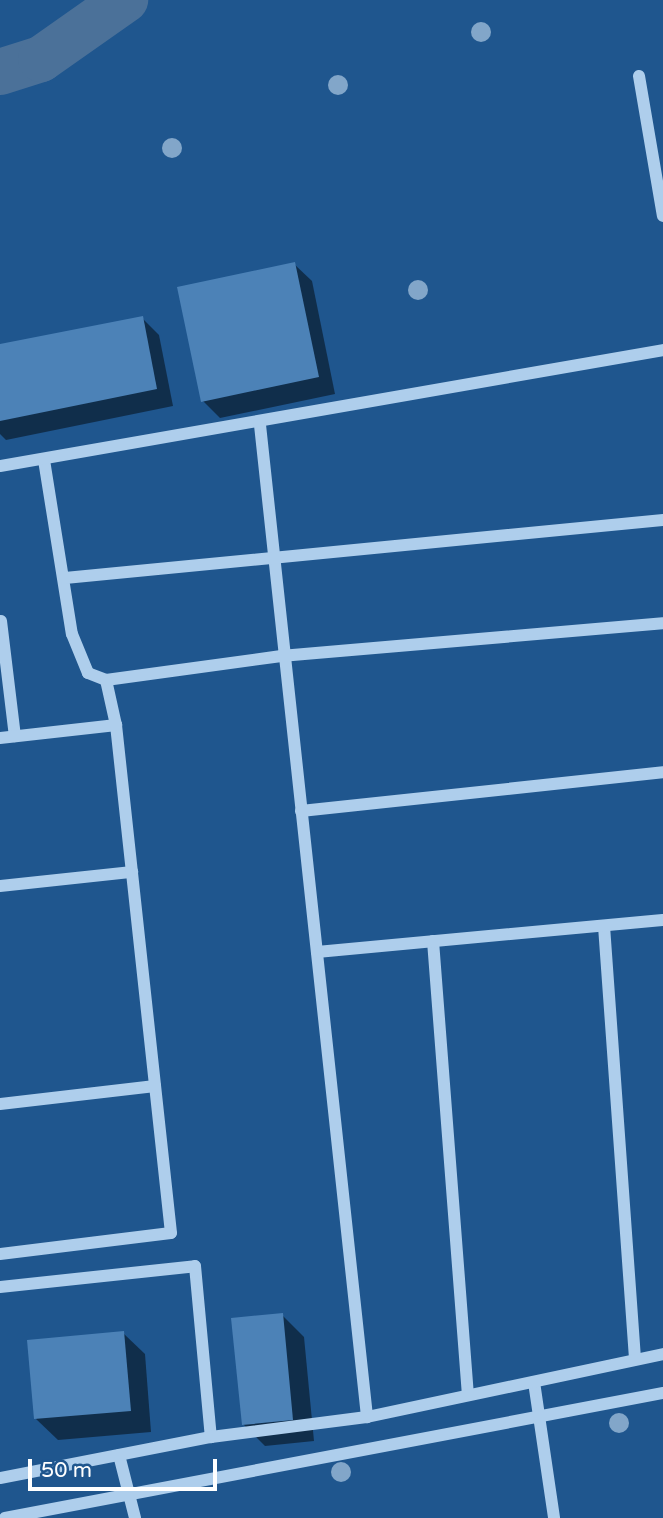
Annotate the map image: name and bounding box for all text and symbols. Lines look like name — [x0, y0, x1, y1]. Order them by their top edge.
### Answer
scale bar — [32, 1444, 220, 1488]
text: 50 m — [41, 1458, 92, 1483]

